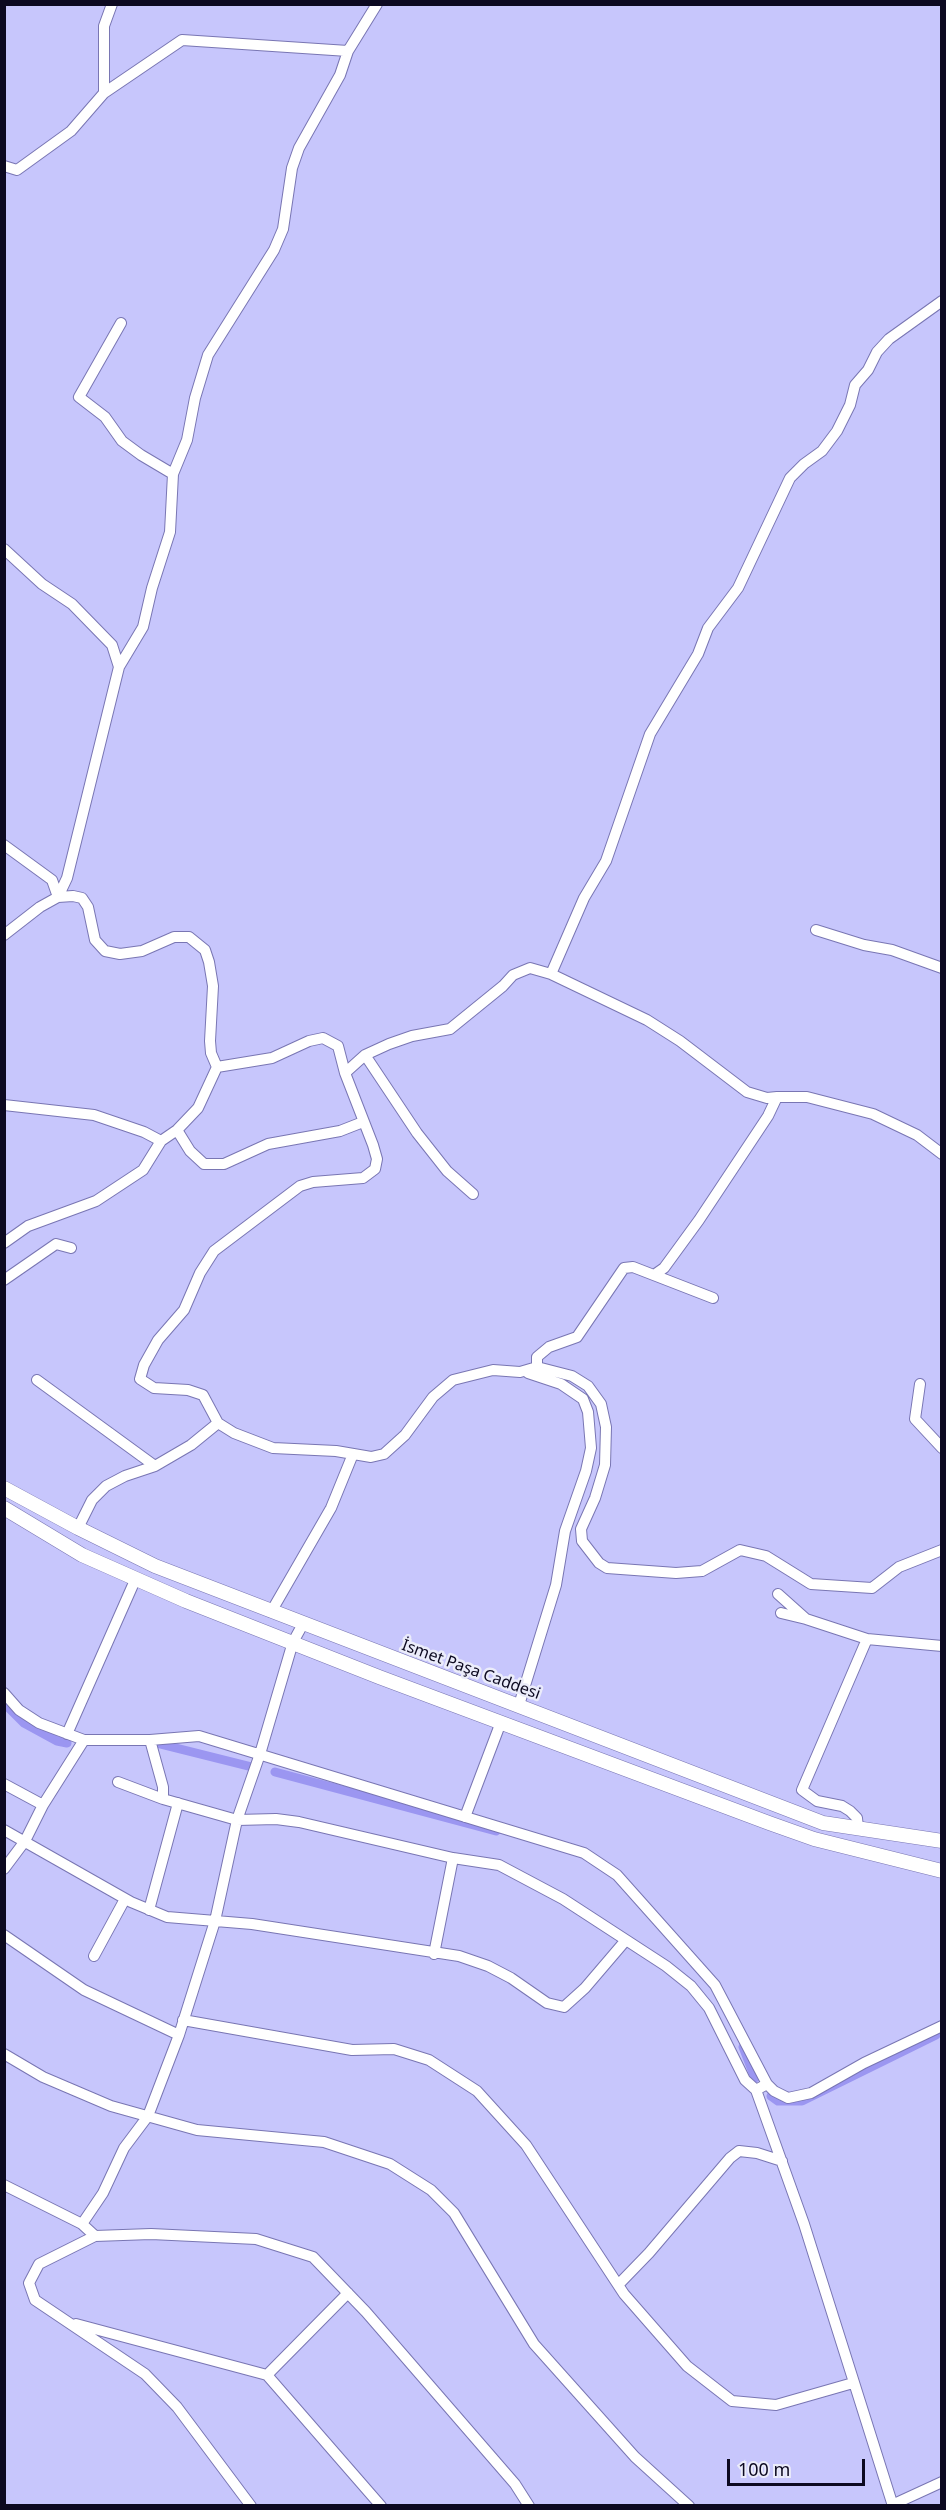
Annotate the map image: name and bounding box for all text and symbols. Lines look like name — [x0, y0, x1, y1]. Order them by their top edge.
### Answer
street label: İsmet Paşa Caddesi — [399, 1636, 543, 1704]
scale bar — [730, 2447, 868, 2485]
text: 100 m — [738, 2457, 790, 2481]

